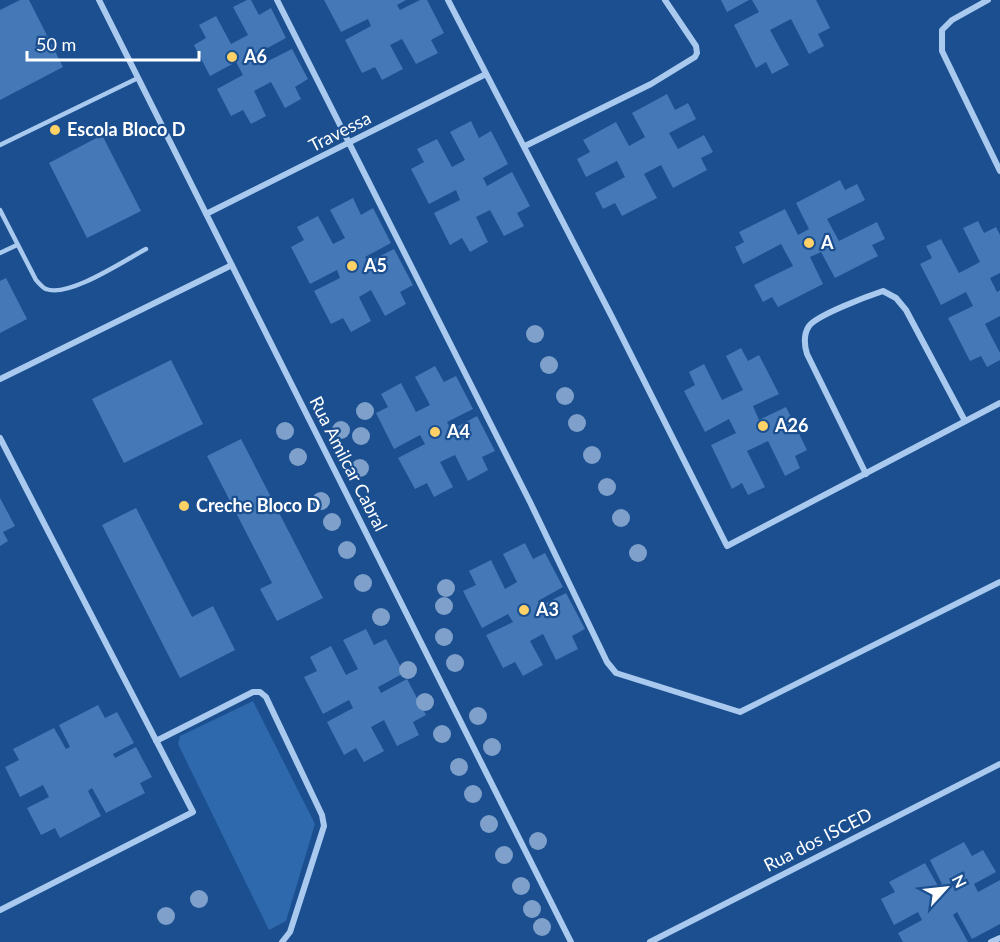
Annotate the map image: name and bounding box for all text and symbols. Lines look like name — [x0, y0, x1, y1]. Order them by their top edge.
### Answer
scale bar — [27, 24, 200, 62]
text: 50 m — [36, 33, 76, 55]
place label: A6 — [243, 45, 267, 67]
marker: A6 — [225, 50, 239, 64]
street label: Travessa — [305, 106, 374, 156]
place label: Escola Bloco D — [67, 118, 185, 140]
marker: Escola Bloco D — [48, 123, 62, 137]
place label: A — [820, 231, 834, 253]
marker: A — [802, 236, 816, 250]
place label: A5 — [363, 254, 387, 276]
marker: A5 — [345, 259, 359, 273]
street label: Rua Amilcar Cabral — [305, 392, 392, 535]
place label: A26 — [774, 414, 808, 436]
marker: A26 — [756, 419, 770, 433]
place label: A4 — [446, 420, 470, 442]
marker: A4 — [428, 425, 442, 439]
place label: Creche Bloco D — [196, 494, 320, 516]
marker: Creche Bloco D — [177, 499, 191, 513]
place label: A3 — [535, 598, 559, 620]
marker: A3 — [517, 603, 531, 617]
street label: Rua dos ISCED — [760, 802, 875, 876]
north arrow — [916, 858, 976, 918]
text: N — [949, 871, 971, 891]

